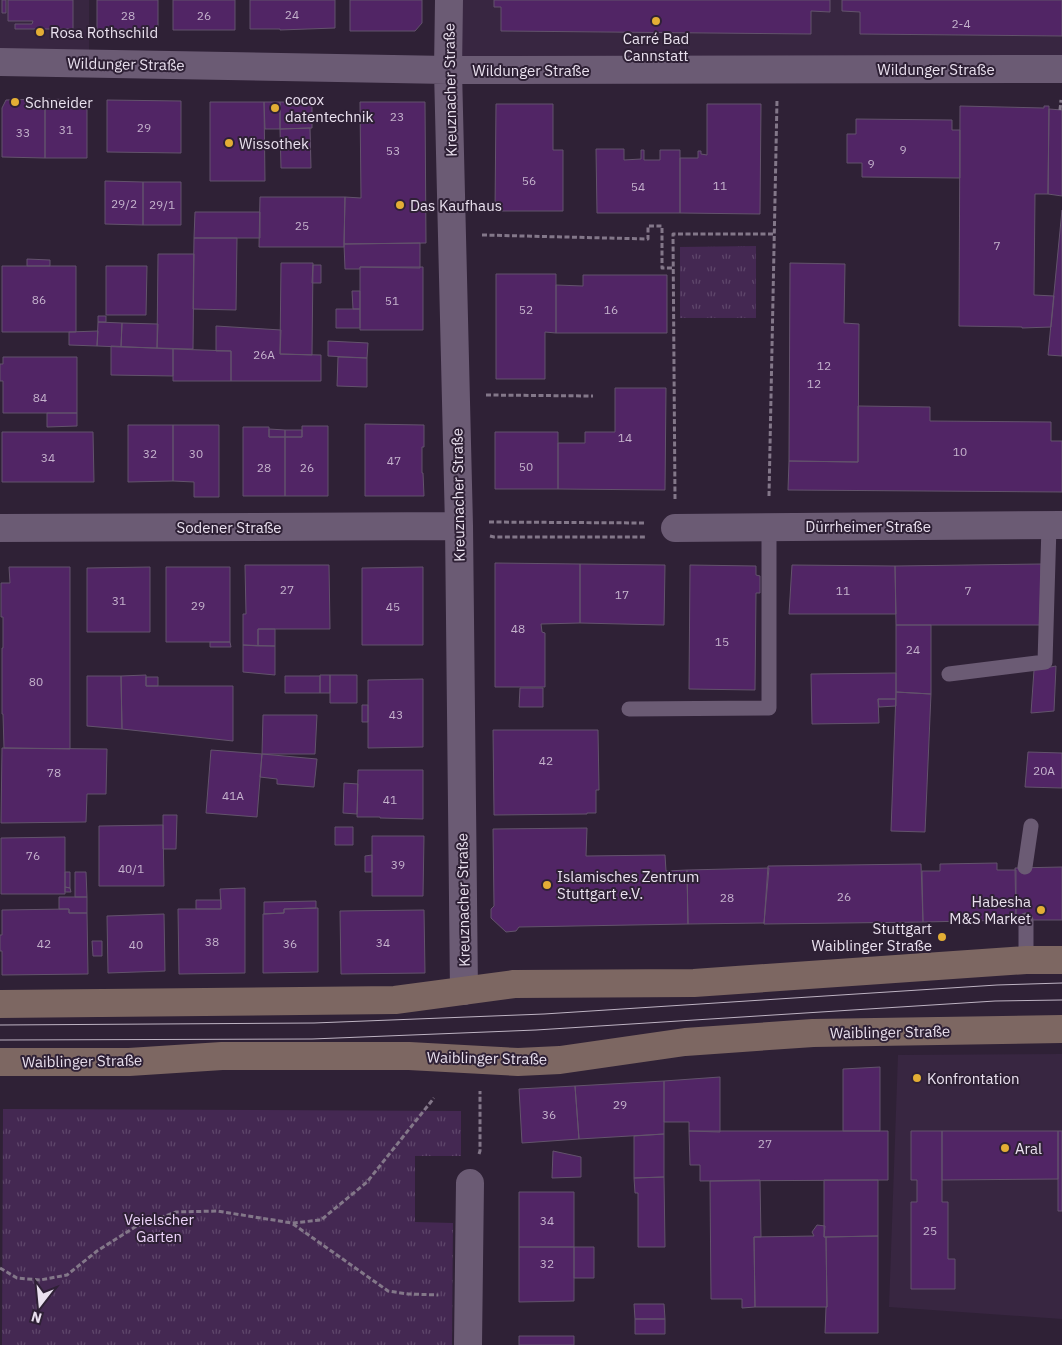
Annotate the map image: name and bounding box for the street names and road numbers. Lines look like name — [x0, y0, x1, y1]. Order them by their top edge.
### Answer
street label: Kreuznacher Straße — [439, 23, 461, 157]
street label: Wildunger Straße — [67, 53, 185, 75]
street label: Wildunger Straße — [877, 60, 995, 79]
street label: Wildunger Straße — [472, 61, 590, 80]
street label: Kreuznacher Straße — [447, 428, 469, 562]
street label: Dürrheimer Straße — [805, 517, 931, 536]
street label: Sodener Straße — [176, 518, 282, 537]
street label: Kreuznacher Straße — [452, 833, 474, 967]
street label: Waiblinger Straße — [830, 1021, 950, 1043]
street label: Waiblinger Straße — [427, 1047, 547, 1069]
street label: Waiblinger Straße — [22, 1050, 142, 1072]

